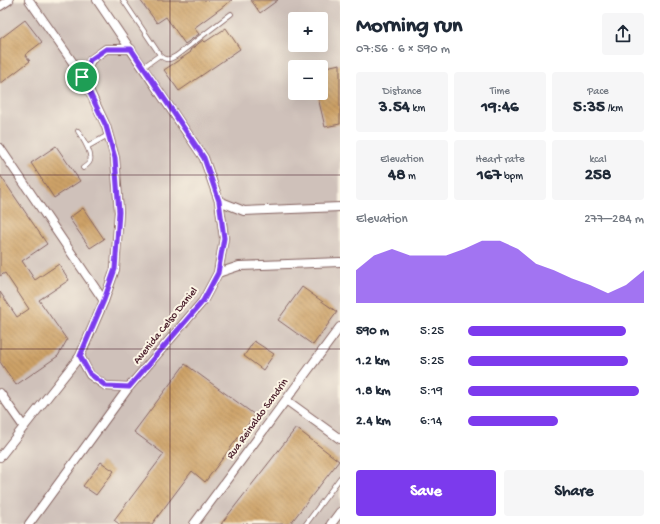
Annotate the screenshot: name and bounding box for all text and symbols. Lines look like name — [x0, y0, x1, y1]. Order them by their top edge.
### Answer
map controls — [288, 12, 328, 100]
button: + — [288, 12, 328, 52]
button: share — [602, 13, 644, 55]
text: Morning run — [356, 14, 462, 40]
text: 07:56 · 6 × 590 m — [356, 42, 450, 57]
pin — [65, 60, 99, 94]
button: − — [288, 60, 328, 100]
icon: arrive — [71, 66, 93, 88]
text: Distance — [383, 86, 421, 98]
text: Time — [490, 86, 510, 98]
text: Pace — [587, 86, 609, 98]
text: 3.54 — [379, 98, 410, 118]
text: 19:46 — [481, 98, 519, 118]
text: 5:35 — [573, 98, 605, 118]
text: km — [410, 103, 425, 115]
text: /km — [605, 103, 623, 115]
text: Elevation — [380, 154, 424, 166]
text: Heart rate — [475, 154, 525, 166]
text: kcal — [589, 154, 607, 166]
text: 48 — [388, 166, 405, 186]
text: 167 — [477, 166, 501, 186]
text: 258 — [585, 166, 611, 186]
text: m — [405, 171, 416, 183]
text: bpm — [501, 171, 523, 183]
text: Elevation — [356, 212, 408, 227]
text: 277–284 m — [584, 212, 644, 227]
street label: Avenida Celso Daniel — [131, 285, 201, 367]
text: 590 m — [356, 324, 389, 339]
text: 5:25 — [420, 324, 444, 339]
text: 1.2 km — [356, 354, 390, 369]
text: 5:25 — [420, 354, 444, 369]
street label: Rua Reinaldo Sandrin — [225, 376, 292, 462]
text: 1.8 km — [356, 384, 391, 399]
text: 5:19 — [420, 384, 443, 399]
text: 2.4 km — [356, 414, 391, 429]
text: 6:14 — [420, 414, 442, 429]
button: Save — [356, 470, 496, 516]
button: Share — [504, 470, 644, 516]

